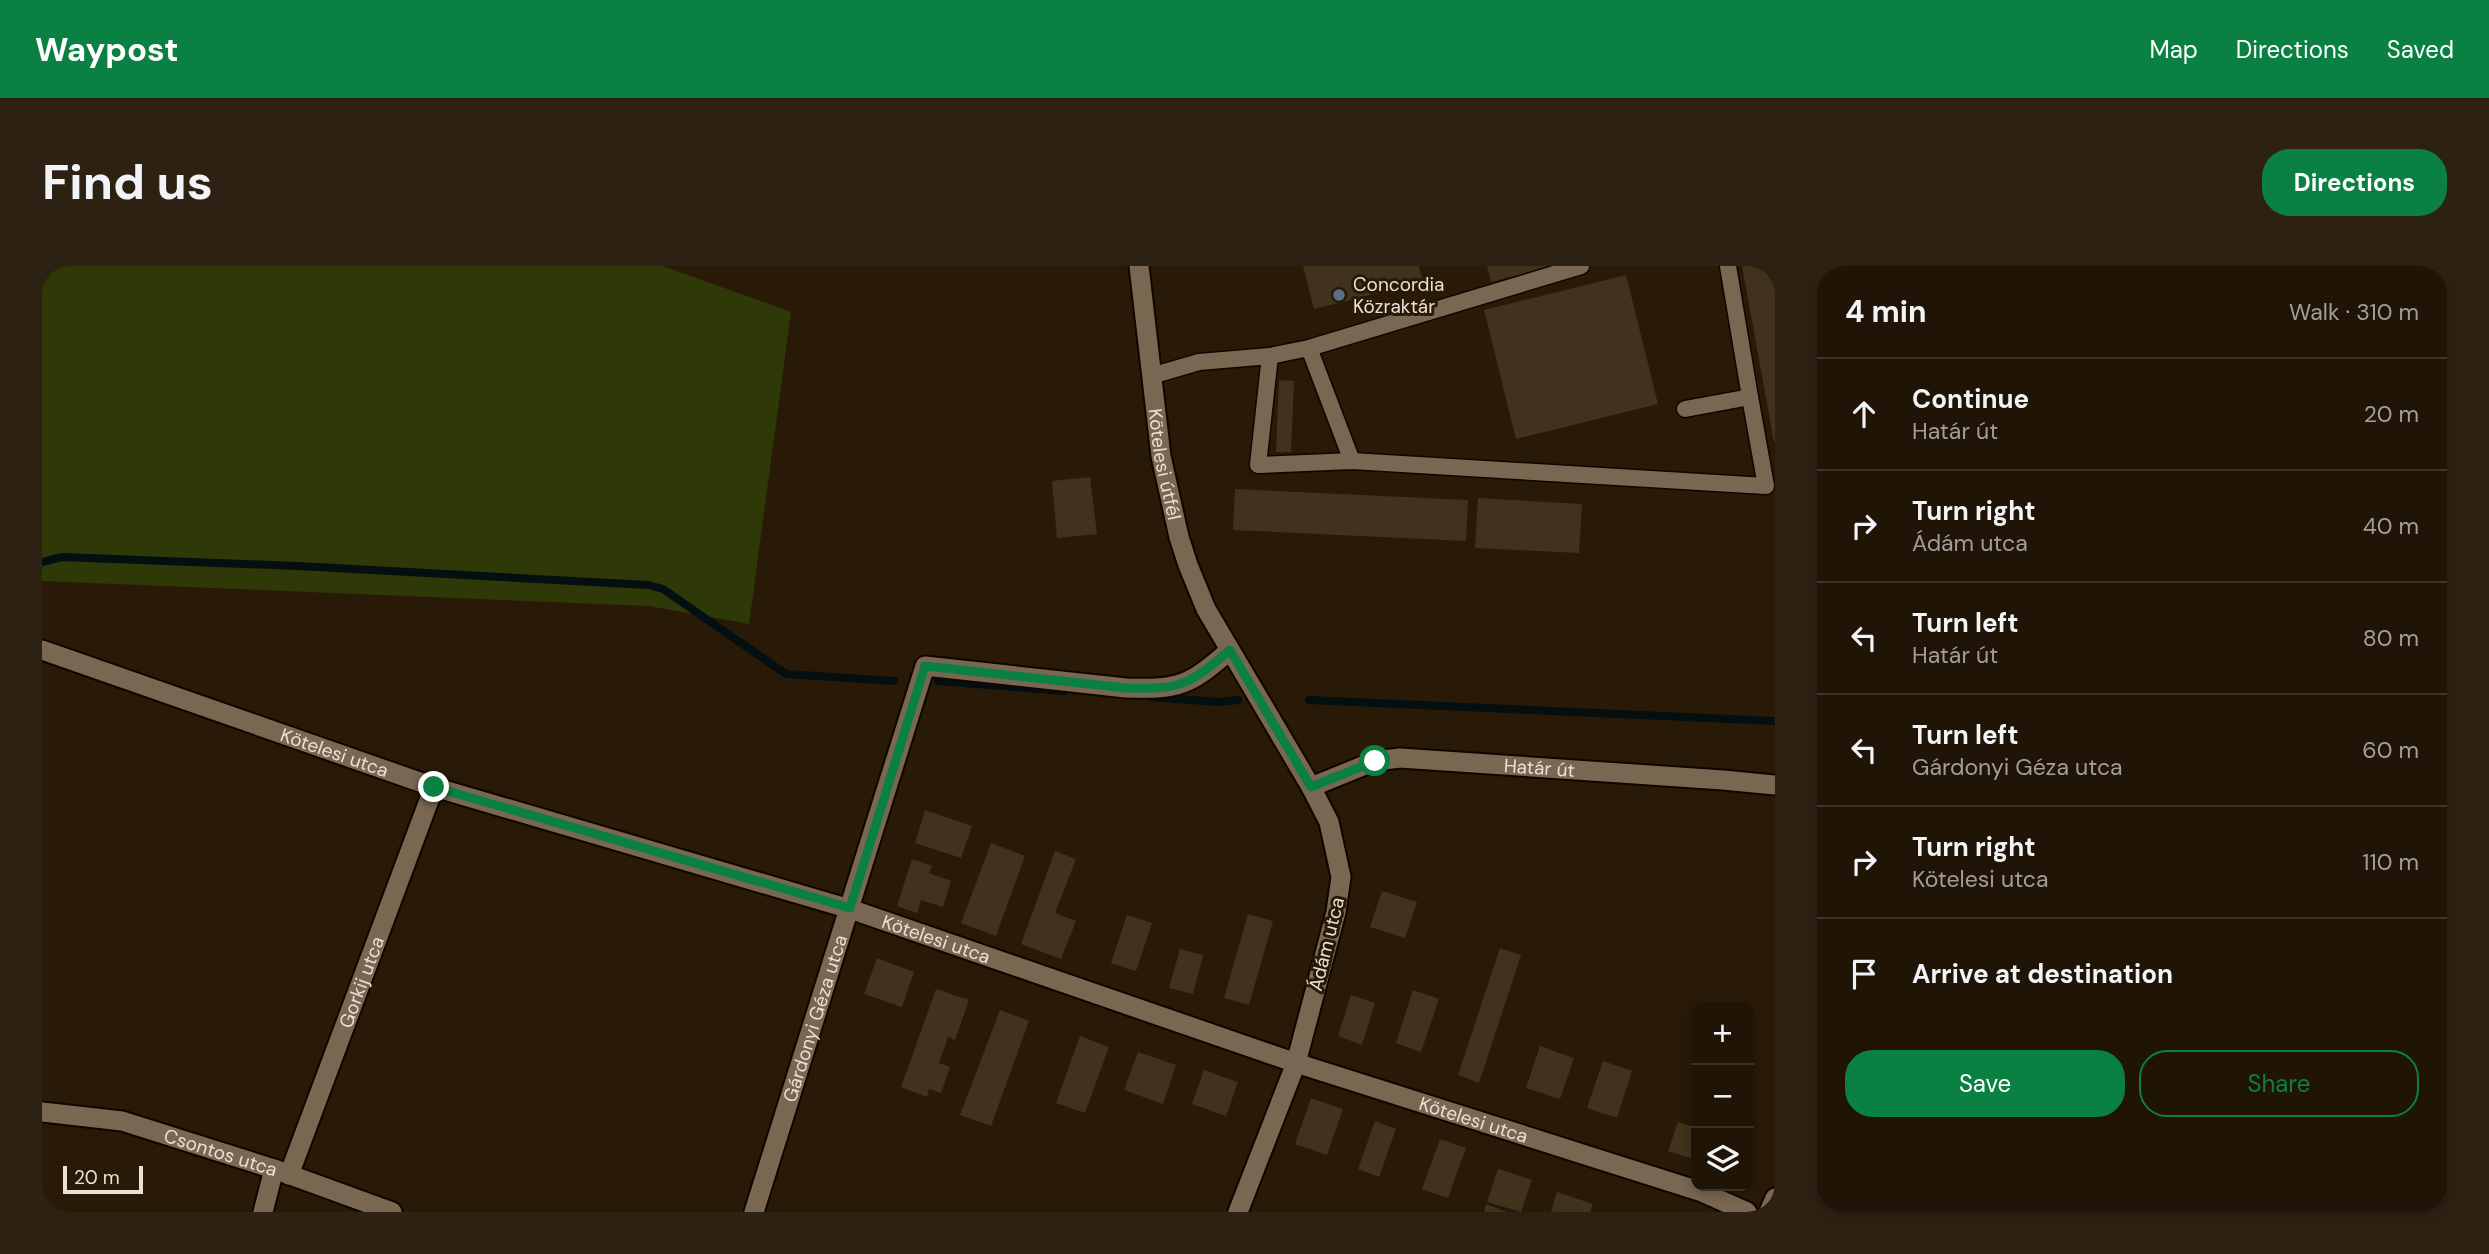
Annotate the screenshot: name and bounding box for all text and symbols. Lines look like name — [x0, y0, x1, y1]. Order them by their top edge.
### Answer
text: Waypost — [35, 28, 178, 71]
text: Map — [2150, 34, 2198, 65]
text: Directions — [2236, 34, 2349, 65]
text: Saved — [2387, 34, 2454, 65]
button: Directions — [2262, 149, 2447, 216]
text: Find us — [42, 150, 213, 214]
place label: Concordia Közraktár — [1353, 272, 1444, 319]
marker: Concordia Közraktár — [1331, 287, 1347, 303]
text: 4 min — [1845, 292, 1927, 331]
text: Walk · 310 m — [2289, 297, 2419, 327]
text: Continue — [1912, 382, 2029, 416]
icon: ahead — [1845, 395, 1883, 433]
text: 20 m — [2364, 399, 2419, 429]
street label: Kötelesi útfél — [1143, 407, 1187, 523]
text: Határ út — [1912, 416, 1998, 446]
text: Turn right — [1912, 494, 2036, 528]
icon: right — [1845, 507, 1883, 545]
text: 40 m — [2363, 511, 2419, 541]
text: Ádám utca — [1912, 528, 2028, 558]
text: Turn left — [1912, 606, 2019, 640]
icon: left — [1845, 619, 1883, 657]
text: 80 m — [2363, 623, 2419, 653]
text: Határ út — [1912, 640, 1998, 670]
text: Turn left — [1912, 718, 2019, 752]
street label: Kötelesi utca — [277, 722, 392, 783]
icon: left — [1845, 731, 1883, 769]
text: 60 m — [2362, 735, 2419, 765]
route start — [1359, 745, 1390, 776]
text: Gárdonyi Géza utca — [1912, 752, 2123, 782]
street label: Határ út — [1503, 753, 1576, 783]
route end — [418, 771, 449, 802]
text: Turn right — [1912, 830, 2036, 864]
icon: right — [1845, 843, 1883, 881]
text: 110 m — [2362, 847, 2419, 877]
text: Kötelesi utca — [1912, 864, 2049, 894]
street label: Ádám utca — [1303, 895, 1350, 994]
street label: Kötelesi utca — [879, 909, 993, 969]
street label: Gárdonyi Géza utca — [777, 932, 853, 1105]
street label: Gorkij utca — [333, 933, 390, 1031]
icon: arrive — [1845, 955, 1883, 993]
text: Arrive at destination — [1912, 957, 2173, 991]
map controls — [1691, 1002, 1754, 1191]
button: + — [1691, 1002, 1754, 1065]
button: Save — [1845, 1050, 2125, 1117]
button: Share — [2139, 1050, 2419, 1117]
button: − — [1691, 1065, 1754, 1128]
street label: Kötelesi utca — [1416, 1091, 1531, 1149]
street label: Csontos utca — [161, 1123, 280, 1182]
button: layers — [1691, 1128, 1754, 1191]
scale bar — [63, 1163, 144, 1195]
text: 20 m — [74, 1165, 120, 1190]

